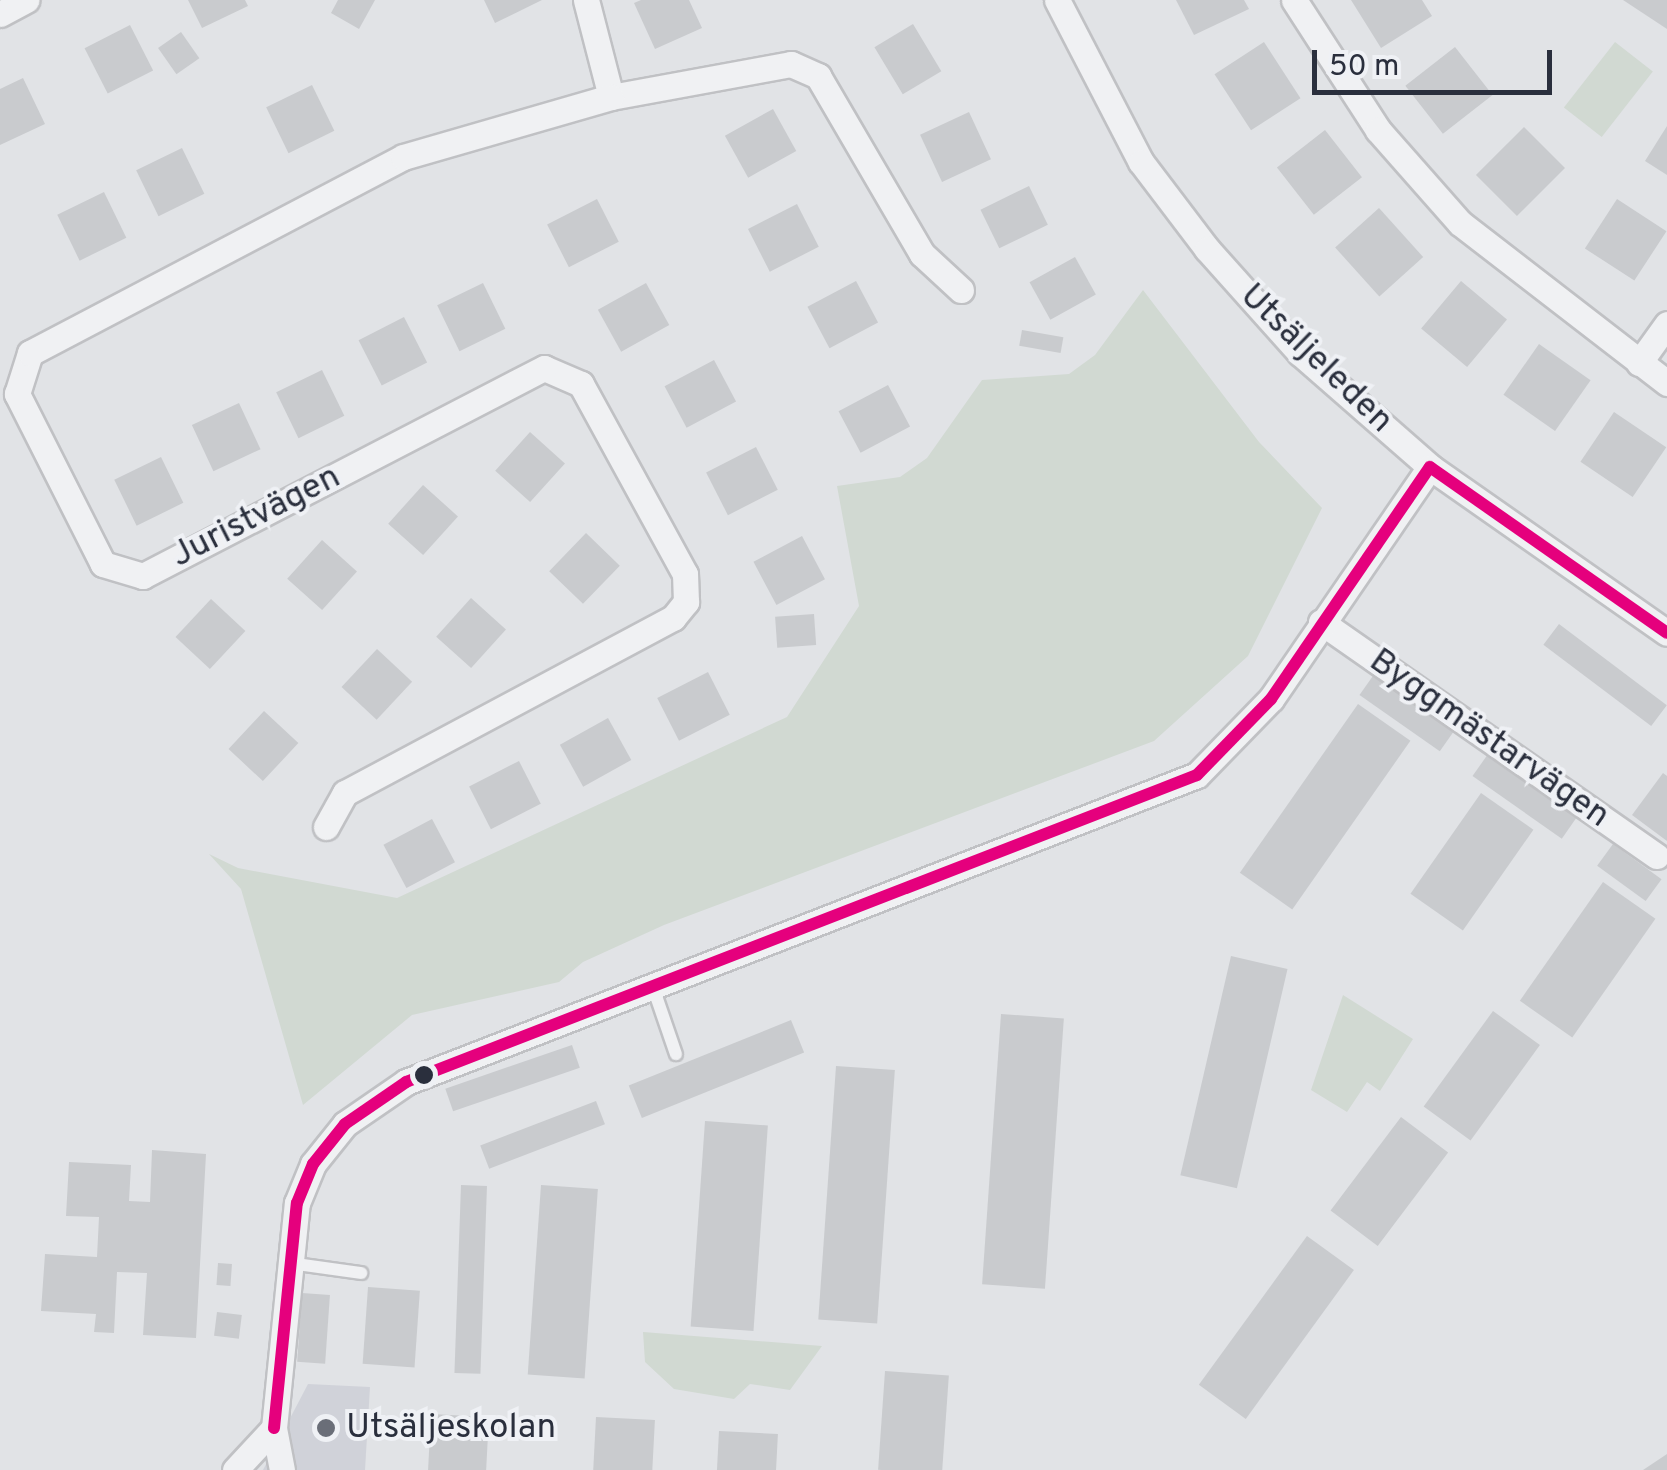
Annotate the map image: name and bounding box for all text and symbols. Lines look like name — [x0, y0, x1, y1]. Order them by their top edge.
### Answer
scale bar — [1317, 30, 1557, 92]
text: 50 m — [1329, 49, 1399, 86]
street label: Utsäljeleden — [1231, 276, 1401, 442]
street label: Juristvägen — [164, 456, 348, 578]
street label: Byggmästarvägen — [1361, 640, 1617, 838]
unlabelled marker — [414, 1065, 434, 1085]
place label: Utsäljeskolan — [346, 1407, 556, 1449]
marker: Utsäljeskolan — [315, 1417, 337, 1439]

